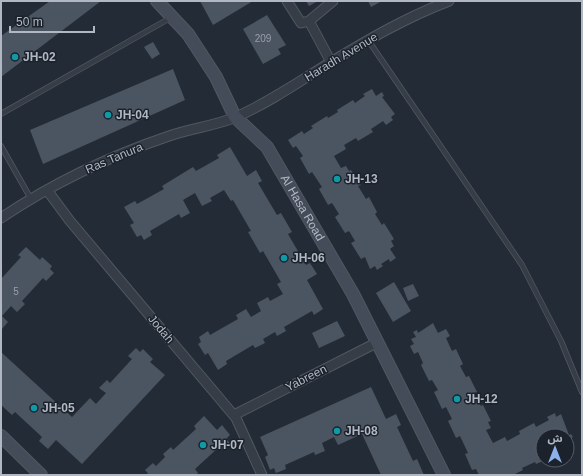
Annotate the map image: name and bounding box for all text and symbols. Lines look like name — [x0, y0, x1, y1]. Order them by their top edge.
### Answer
scale bar — [10, 8, 94, 34]
text: 50 m — [16, 15, 43, 29]
street label: Haradh Avenue — [302, 30, 380, 84]
house number: 209 — [255, 33, 272, 44]
place label: JH-02 — [23, 50, 56, 64]
marker: JH-02 — [10, 52, 20, 62]
place label: JH-04 — [116, 108, 149, 122]
marker: JH-04 — [103, 110, 113, 120]
street label: Ras Tanura — [83, 139, 145, 176]
street label: Al Hasa Road — [278, 172, 327, 243]
place label: JH-13 — [345, 172, 378, 186]
marker: JH-13 — [332, 174, 342, 184]
place label: JH-06 — [292, 251, 325, 265]
marker: JH-06 — [279, 253, 289, 263]
house number: 5 — [13, 286, 19, 297]
street label: Jodah — [145, 312, 177, 346]
street label: Yabreen — [283, 362, 329, 394]
place label: JH-12 — [465, 392, 498, 406]
marker: JH-12 — [452, 394, 462, 404]
place label: JH-05 — [42, 401, 75, 415]
marker: JH-05 — [29, 403, 39, 413]
place label: JH-08 — [345, 424, 378, 438]
marker: JH-08 — [332, 426, 342, 436]
north arrow — [535, 428, 575, 468]
text: ش — [547, 432, 563, 445]
place label: JH-07 — [211, 438, 244, 452]
marker: JH-07 — [198, 440, 208, 450]

